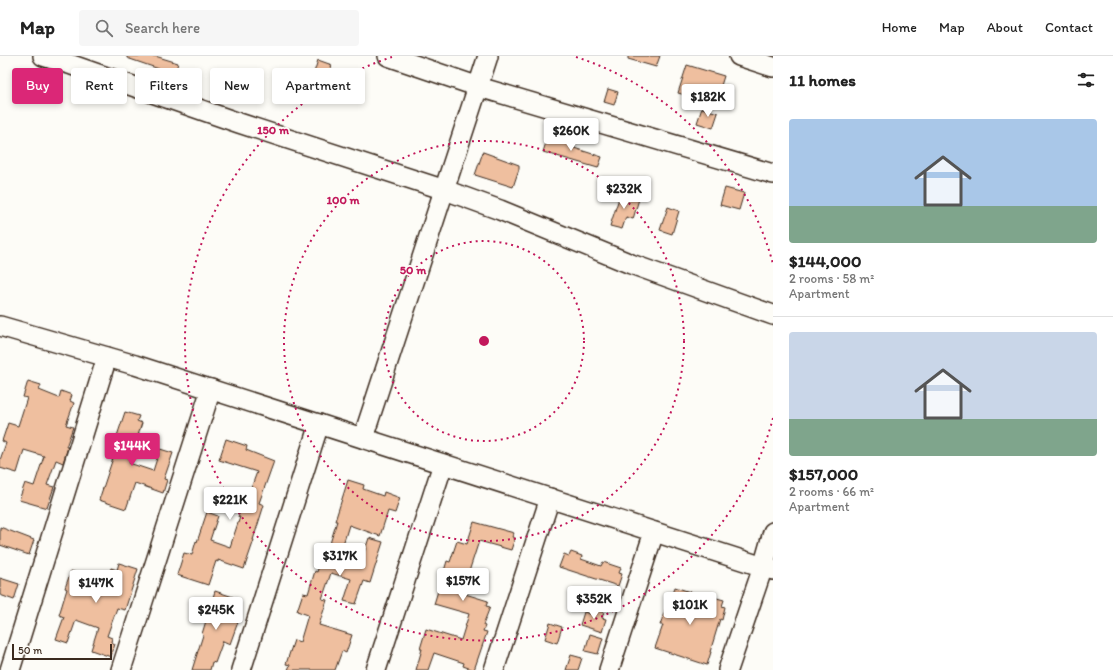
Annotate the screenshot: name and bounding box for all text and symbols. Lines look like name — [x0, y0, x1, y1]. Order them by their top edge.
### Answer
search box — [79, 10, 359, 46]
text: Map — [20, 16, 55, 39]
icon: search — [93, 17, 115, 39]
text: Search here — [125, 19, 200, 37]
text: Home — [882, 19, 917, 36]
text: Map — [939, 19, 965, 36]
text: About — [987, 19, 1023, 36]
text: Contact — [1045, 19, 1093, 36]
chip: Buy — [12, 68, 63, 104]
chip: Rent — [71, 68, 127, 104]
chip: Filters — [135, 68, 202, 104]
chip: New — [210, 68, 264, 104]
chip: Apartment — [272, 68, 365, 104]
icon: filters — [1075, 69, 1097, 91]
text: 11 homes — [789, 70, 856, 90]
pin: $182K — [680, 84, 736, 118]
text: $182K — [691, 89, 725, 104]
pin: $260K — [543, 118, 599, 152]
text: 150 m — [257, 123, 290, 137]
text: $260K — [553, 123, 589, 138]
icon: home — [907, 145, 979, 217]
pin: $232K — [596, 176, 652, 210]
text: $232K — [606, 181, 642, 196]
text: 100 m — [326, 193, 360, 207]
text: $144,000 — [789, 251, 861, 271]
text: 50 m — [400, 263, 427, 277]
text: 2 rooms · 58 m² — [789, 271, 874, 286]
text: Apartment — [789, 286, 850, 301]
centre of rings — [477, 334, 491, 348]
icon: home — [907, 358, 979, 430]
pin: $144K — [104, 433, 160, 467]
text: $144K — [114, 438, 150, 453]
text: $157,000 — [789, 464, 858, 484]
text: 2 rooms · 66 m² — [789, 484, 874, 499]
pin: $221K — [202, 487, 258, 521]
text: $221K — [213, 492, 247, 507]
text: Apartment — [789, 499, 850, 514]
pin: $317K — [312, 543, 368, 577]
text: $317K — [323, 548, 357, 563]
pin: $157K — [435, 568, 491, 602]
pin: $147K — [68, 570, 124, 604]
text: $157K — [446, 573, 480, 588]
text: $147K — [78, 575, 114, 590]
pin: $352K — [566, 586, 622, 620]
text: $352K — [576, 591, 612, 606]
pin: $101K — [662, 592, 718, 626]
pin: $245K — [188, 597, 244, 631]
text: $101K — [673, 597, 707, 612]
text: $245K — [198, 602, 234, 617]
scale bar — [12, 642, 112, 661]
text: 50 m — [18, 644, 42, 657]

